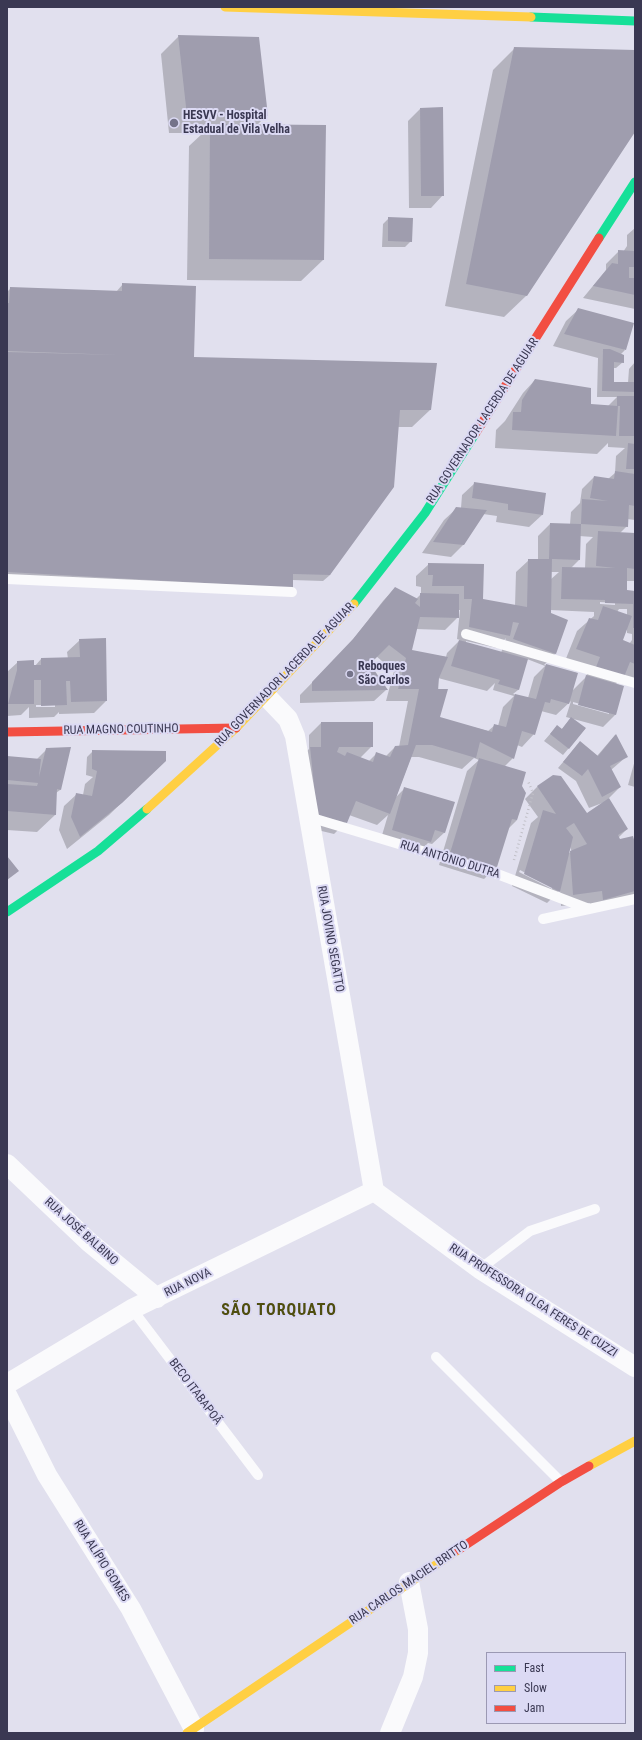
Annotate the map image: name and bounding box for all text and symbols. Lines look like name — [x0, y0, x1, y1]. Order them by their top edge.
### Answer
place label: HESVV - Hospital Estadual de Vila Velha — [183, 109, 290, 137]
marker: HESVV - Hospital Estadual de Vila Velha — [168, 117, 180, 129]
street label: RUA GOVERNADOR LACERDA DE AGUIAR — [424, 336, 542, 506]
street label: RUA GOVERNADOR LACERDA DE AGUIAR — [212, 600, 358, 750]
place label: Reboques São Carlos — [358, 660, 410, 688]
marker: Reboques São Carlos — [345, 669, 355, 679]
street label: RUA MAGNO COUTINHO — [63, 722, 179, 738]
street label: RUA ANTÔNIO DUTRA — [398, 838, 502, 882]
street label: RUA JOVINO SEGATTO — [314, 885, 346, 993]
street label: RUA JOSÉ BALBINO — [41, 1195, 121, 1269]
street label: RUA PROFESSORA OLGA FERES DE CUZZI — [446, 1241, 620, 1361]
street label: RUA NOVA — [162, 1265, 214, 1301]
district label: SÃO TORQUATO — [221, 1301, 337, 1321]
street label: BECO ITABAPOÃ — [165, 1356, 225, 1428]
street label: RUA ALÍPIO GOMES — [70, 1518, 132, 1604]
street label: RUA CARLOS MACIEL BRITTO — [347, 1538, 471, 1628]
legend — [486, 1652, 626, 1724]
text: Fast — [524, 1661, 544, 1675]
text: Slow — [524, 1681, 547, 1695]
text: Jam — [524, 1701, 545, 1715]

